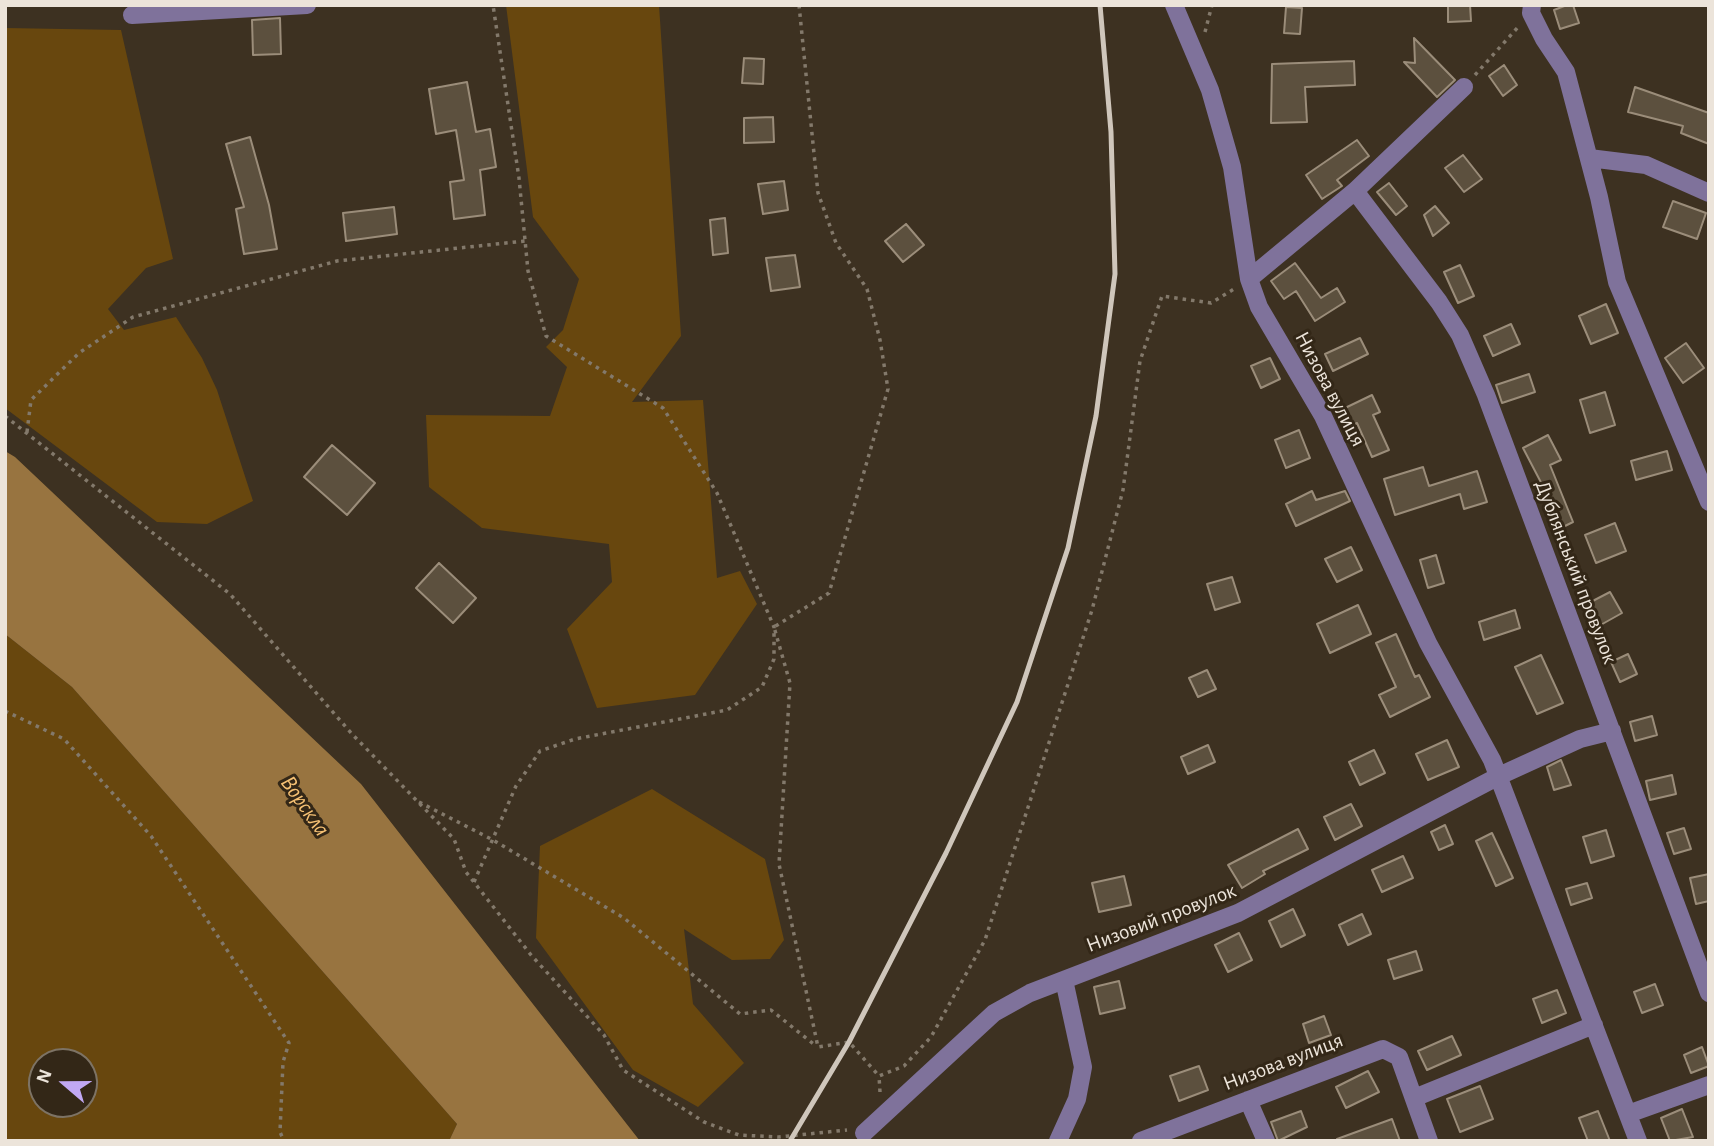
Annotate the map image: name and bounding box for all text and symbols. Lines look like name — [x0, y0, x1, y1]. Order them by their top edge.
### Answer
street label: Низова вулиця — [1289, 327, 1371, 451]
street label: Дублянський провулок — [1529, 477, 1623, 667]
water label: Ворскла — [274, 770, 336, 842]
street label: Низовий провулок — [1083, 878, 1239, 958]
street label: Низова вулиця — [1219, 1028, 1347, 1096]
north arrow — [28, 1048, 98, 1118]
text: N — [33, 1067, 56, 1086]

